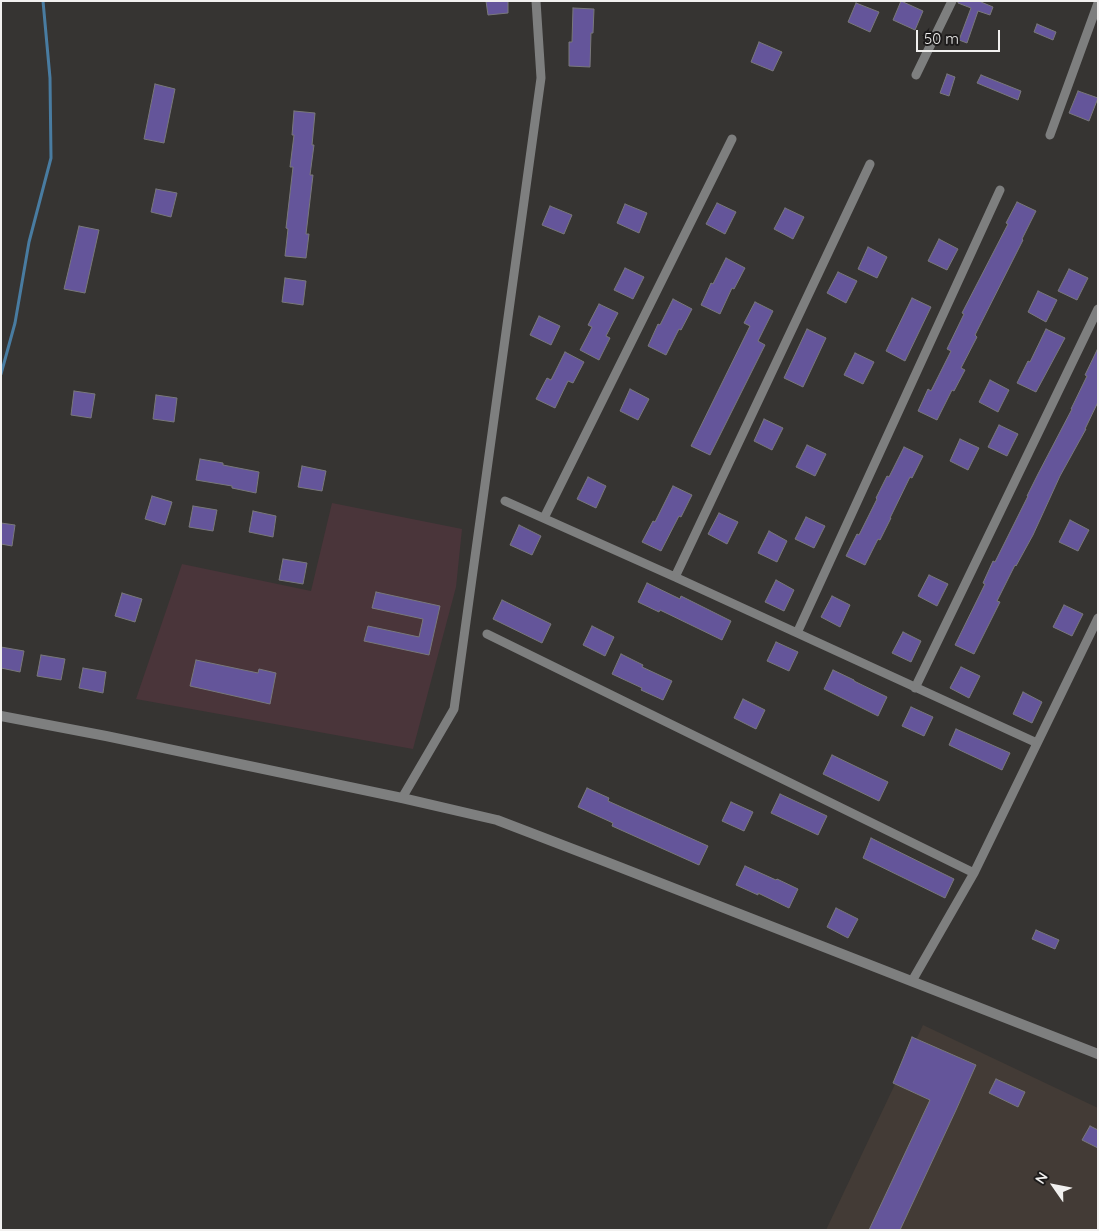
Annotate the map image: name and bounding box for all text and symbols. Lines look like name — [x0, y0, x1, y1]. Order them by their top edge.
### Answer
scale bar — [919, 20, 1003, 52]
text: 50 m — [924, 29, 959, 48]
north arrow — [1029, 1161, 1079, 1211]
text: N — [1031, 1169, 1052, 1187]

